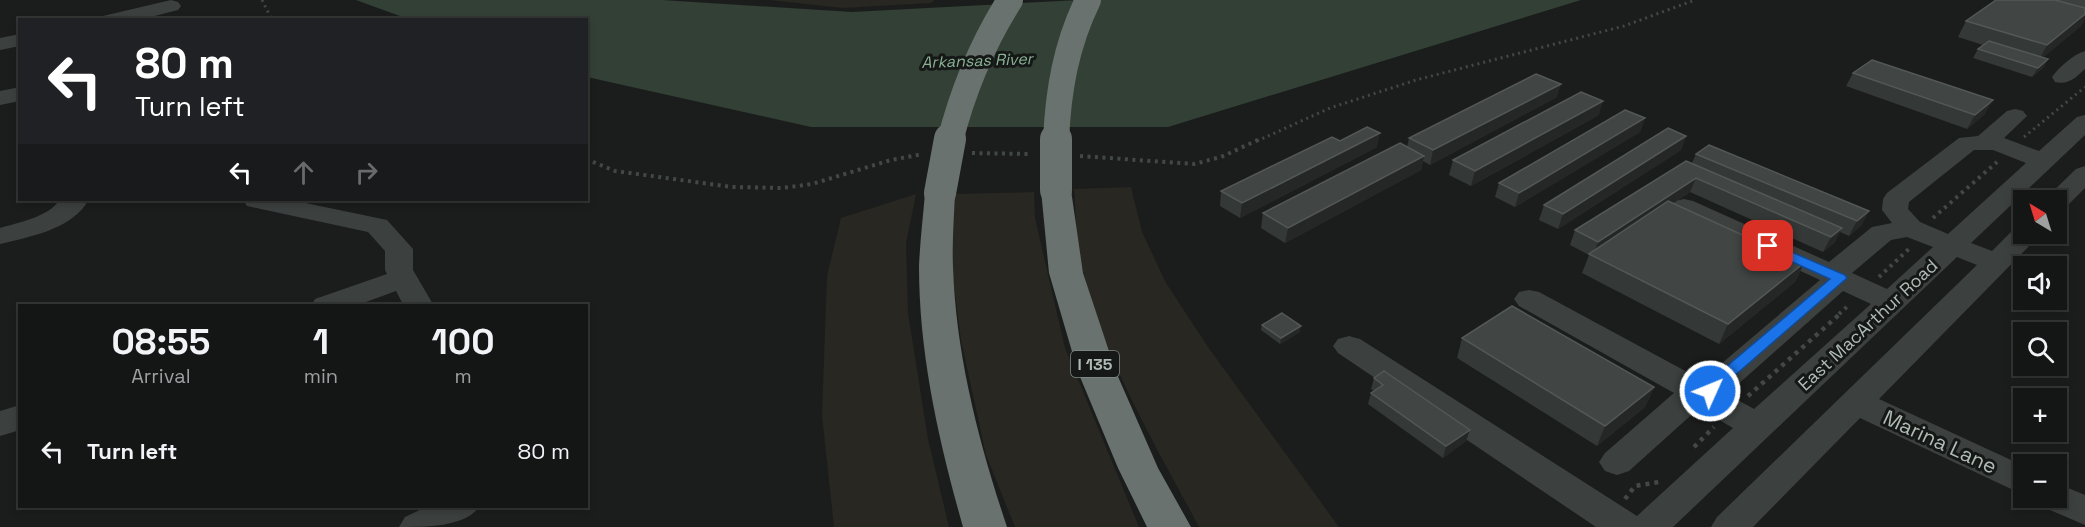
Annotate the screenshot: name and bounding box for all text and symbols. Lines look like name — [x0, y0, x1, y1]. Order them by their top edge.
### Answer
text: 80 m — [135, 37, 234, 90]
icon: left — [36, 42, 114, 120]
water label: Arkansas River — [921, 48, 1035, 73]
text: Turn left — [135, 89, 245, 124]
icon: left — [224, 156, 257, 189]
icon: ahead — [287, 156, 320, 189]
icon: right — [350, 156, 383, 189]
north arrow — [2013, 190, 2067, 244]
map controls — [2013, 190, 2067, 508]
pin — [1742, 220, 1793, 271]
icon: arrive — [1751, 229, 1784, 262]
street label: East MacArthur Road — [1793, 254, 1942, 395]
button: sound — [2013, 256, 2067, 310]
text: 08:55 — [111, 319, 210, 365]
text: 1 — [313, 319, 329, 365]
text: 100 — [432, 319, 495, 365]
button: search — [2013, 322, 2067, 376]
road number: I 135 — [1071, 351, 1119, 377]
position arrow — [1678, 359, 1742, 423]
text: Arrival — [131, 363, 191, 389]
text: min — [304, 363, 338, 389]
text: m — [454, 363, 472, 389]
button: + — [2013, 388, 2067, 442]
street label: Marina Lane — [1879, 403, 2001, 480]
icon: left — [36, 435, 69, 468]
text: Turn left — [87, 437, 177, 465]
text: 80 m — [518, 437, 570, 465]
button: − — [2013, 454, 2067, 508]

